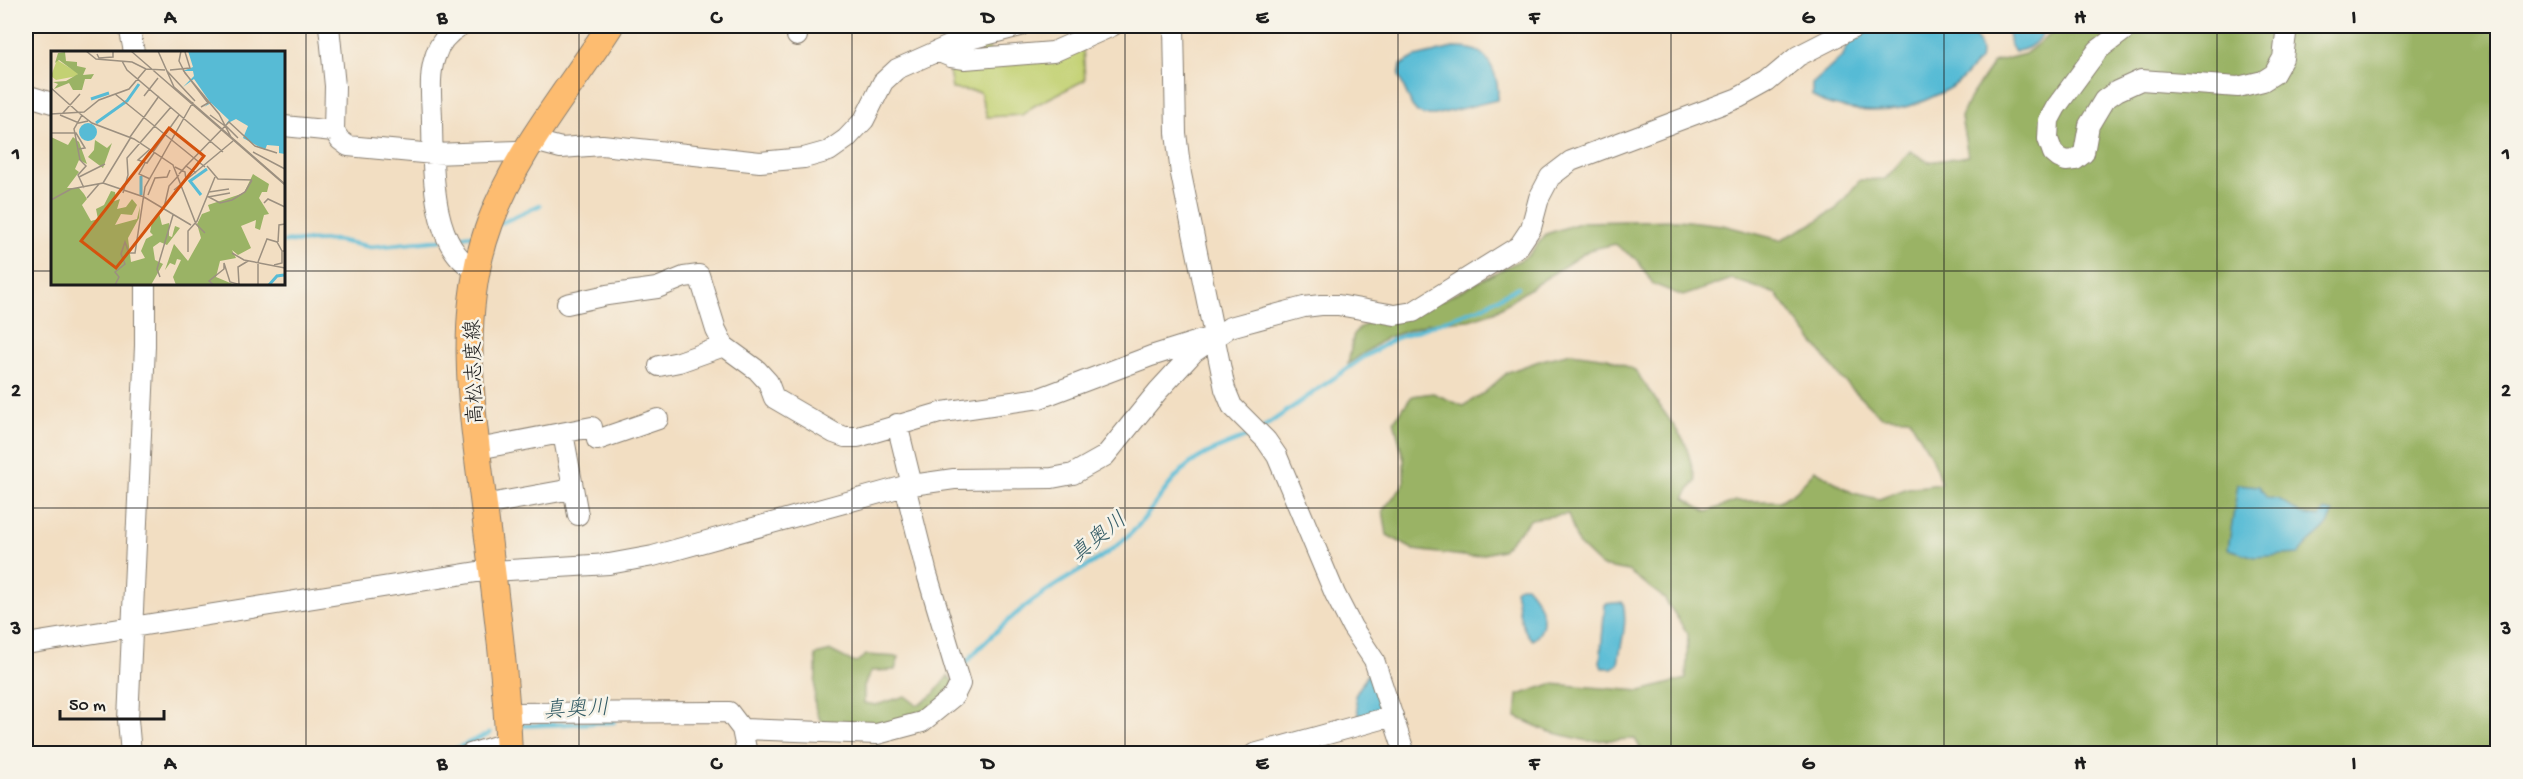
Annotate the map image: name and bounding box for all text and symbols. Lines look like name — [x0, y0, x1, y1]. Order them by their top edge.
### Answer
text: A — [163, 8, 178, 31]
text: B — [436, 8, 448, 31]
text: C — [710, 8, 724, 31]
text: D — [979, 8, 995, 31]
text: E — [1256, 8, 1270, 31]
text: F — [1528, 8, 1541, 31]
text: G — [1802, 8, 1816, 31]
text: H — [2074, 8, 2086, 31]
text: I — [2352, 8, 2357, 31]
inset map — [51, 51, 285, 285]
text: 1 — [11, 144, 20, 167]
text: 1 — [2501, 144, 2510, 167]
street label: 高松志度線 — [460, 319, 491, 425]
text: 2 — [11, 381, 21, 404]
text: 2 — [2501, 381, 2511, 404]
water label: 真奥川 — [1065, 507, 1133, 570]
text: 3 — [10, 619, 21, 642]
text: 3 — [2500, 619, 2511, 642]
scale bar — [60, 683, 164, 721]
water label: 真奥川 — [543, 695, 610, 726]
text: 50 m — [69, 696, 106, 717]
text: A — [163, 754, 178, 777]
text: B — [436, 754, 448, 777]
text: C — [710, 754, 724, 777]
text: D — [979, 754, 995, 777]
text: E — [1256, 754, 1270, 777]
text: F — [1528, 754, 1541, 777]
text: G — [1802, 754, 1816, 777]
text: H — [2074, 754, 2086, 777]
text: I — [2352, 754, 2357, 777]

